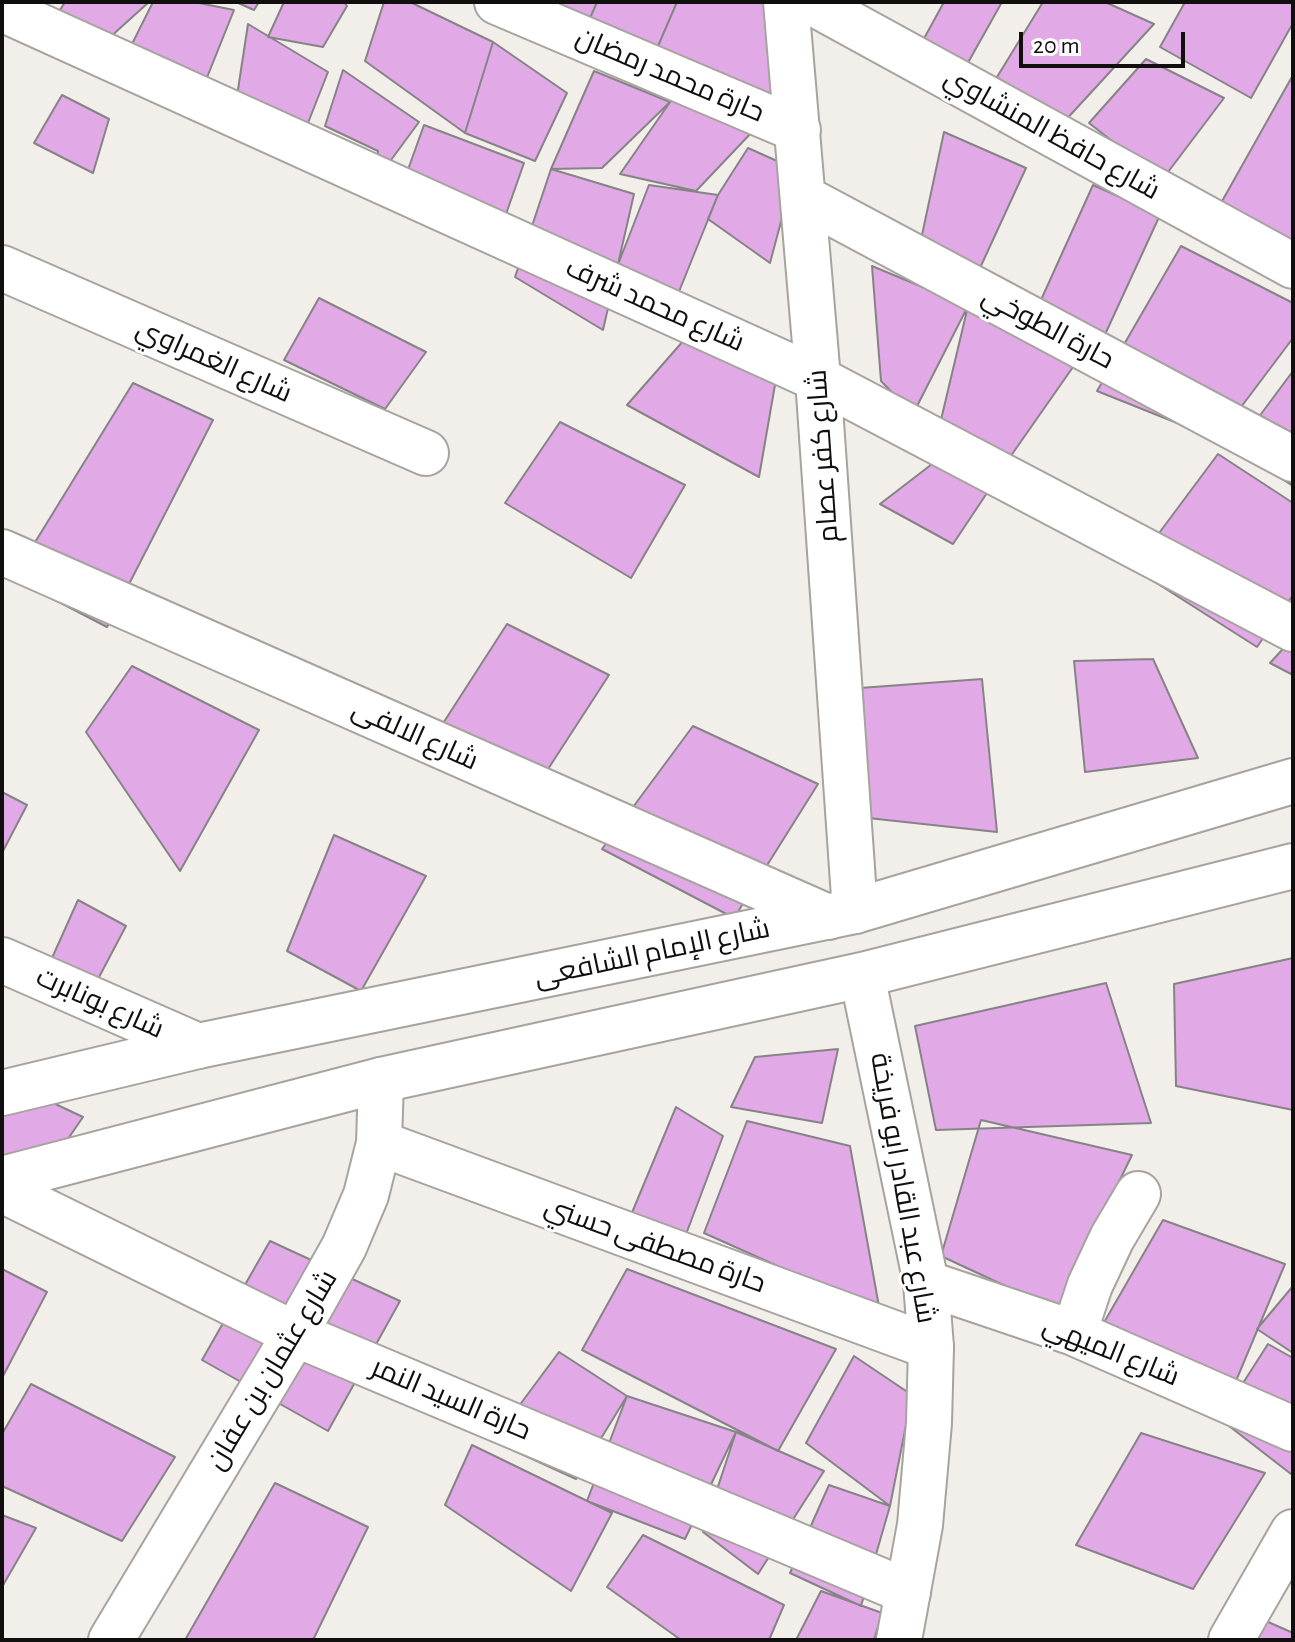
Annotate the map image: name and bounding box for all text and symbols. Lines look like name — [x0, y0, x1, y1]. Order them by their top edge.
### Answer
scale bar — [1023, 16, 1189, 66]
street label: حارة محمد رمضان — [571, 20, 769, 130]
text: 20 m — [1033, 34, 1080, 58]
street label: شارع حافظ المنشاوي — [938, 61, 1166, 207]
street label: شارع محمد شرف — [560, 251, 750, 359]
street label: حارة الطوخي — [976, 279, 1120, 377]
street label: شارع الغمراوي — [131, 312, 297, 410]
street label: شارع كفر عصام — [800, 368, 846, 544]
street label: شارع الالفى — [347, 692, 483, 778]
street label: شارع الإمام الشافعى — [531, 912, 773, 994]
street label: شارع بونابرت — [31, 960, 169, 1046]
street label: شارع عبد القادر ابو فريخة — [863, 1050, 943, 1326]
street label: حارة مصطفى حسني — [540, 1189, 770, 1301]
street label: شارع عثمان بن عفان — [199, 1264, 345, 1476]
street label: شارع الميهي — [1038, 1308, 1184, 1394]
street label: حارة السيد النمر — [366, 1350, 536, 1448]

